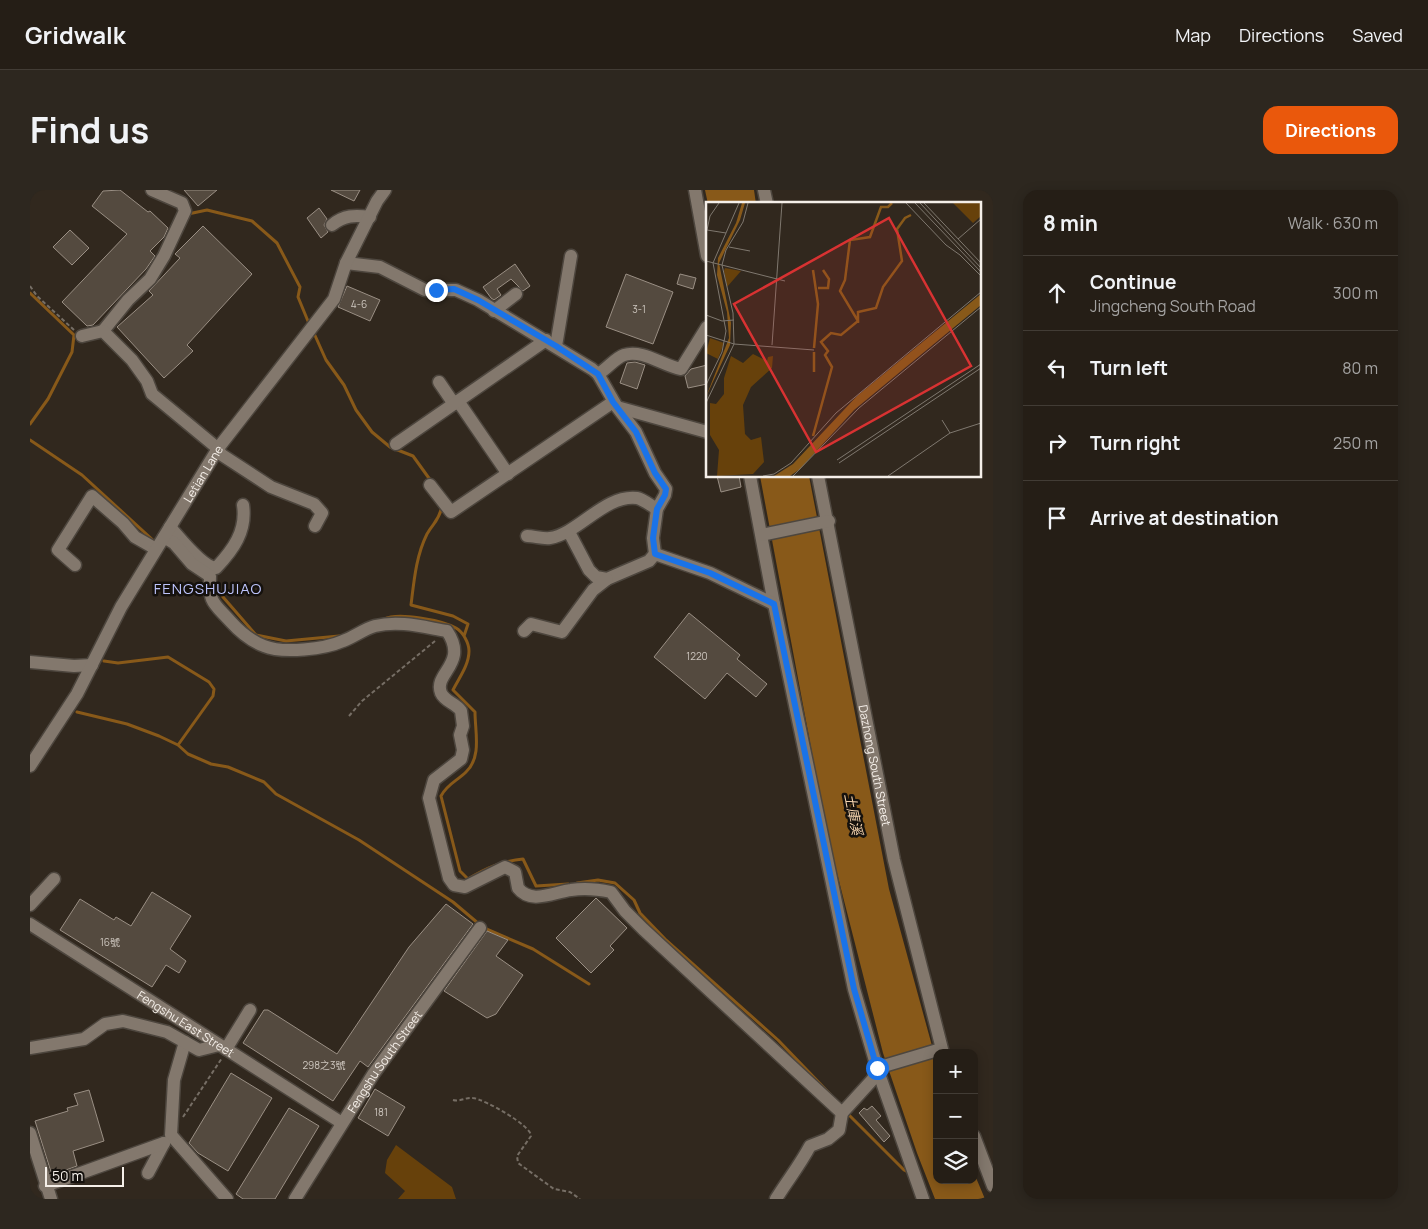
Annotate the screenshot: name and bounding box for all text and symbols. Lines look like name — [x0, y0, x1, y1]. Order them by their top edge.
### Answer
text: Gridwalk — [25, 18, 126, 51]
text: Map — [1175, 23, 1211, 47]
text: Directions — [1239, 23, 1324, 47]
text: Saved — [1352, 23, 1403, 47]
text: Find us — [30, 106, 149, 154]
button: Directions — [1263, 106, 1398, 154]
inset map — [706, 202, 981, 478]
text: 8 min — [1043, 209, 1098, 237]
text: Walk · 630 m — [1288, 212, 1378, 234]
text: Continue — [1090, 269, 1176, 295]
route end — [425, 279, 448, 302]
icon: ahead — [1043, 279, 1071, 307]
text: 300 m — [1333, 282, 1378, 304]
text: Jingcheng South Road — [1090, 295, 1256, 317]
house number: 4-6 — [351, 297, 367, 311]
house number: 3-1 — [632, 302, 646, 316]
icon: left — [1043, 354, 1071, 382]
text: Turn left — [1090, 355, 1168, 381]
text: 80 m — [1342, 357, 1378, 379]
icon: right — [1043, 429, 1071, 457]
text: Turn right — [1090, 430, 1180, 456]
text: 250 m — [1333, 432, 1378, 454]
street label: Letian Lane — [179, 442, 227, 505]
icon: arrive — [1043, 504, 1071, 532]
text: Arrive at destination — [1090, 505, 1279, 531]
district label: FENGSHUJIAO — [154, 578, 262, 599]
house number: 1220 — [686, 649, 708, 663]
street label: Dazhong South Street — [855, 703, 896, 828]
water label: 土庫溪 — [841, 792, 868, 838]
house number: 16號 — [100, 935, 120, 949]
street label: Fengshu East Street — [134, 986, 238, 1061]
street label: Fengshu South Street — [343, 1007, 426, 1116]
map controls — [933, 1049, 978, 1184]
button: + — [933, 1049, 978, 1094]
route start — [866, 1057, 889, 1080]
house number: 298之3號 — [302, 1058, 346, 1072]
button: − — [933, 1094, 978, 1139]
house number: 181 — [374, 1105, 388, 1119]
button: layers — [933, 1139, 978, 1184]
scale bar — [45, 1164, 124, 1187]
text: 50 m — [52, 1166, 83, 1185]

